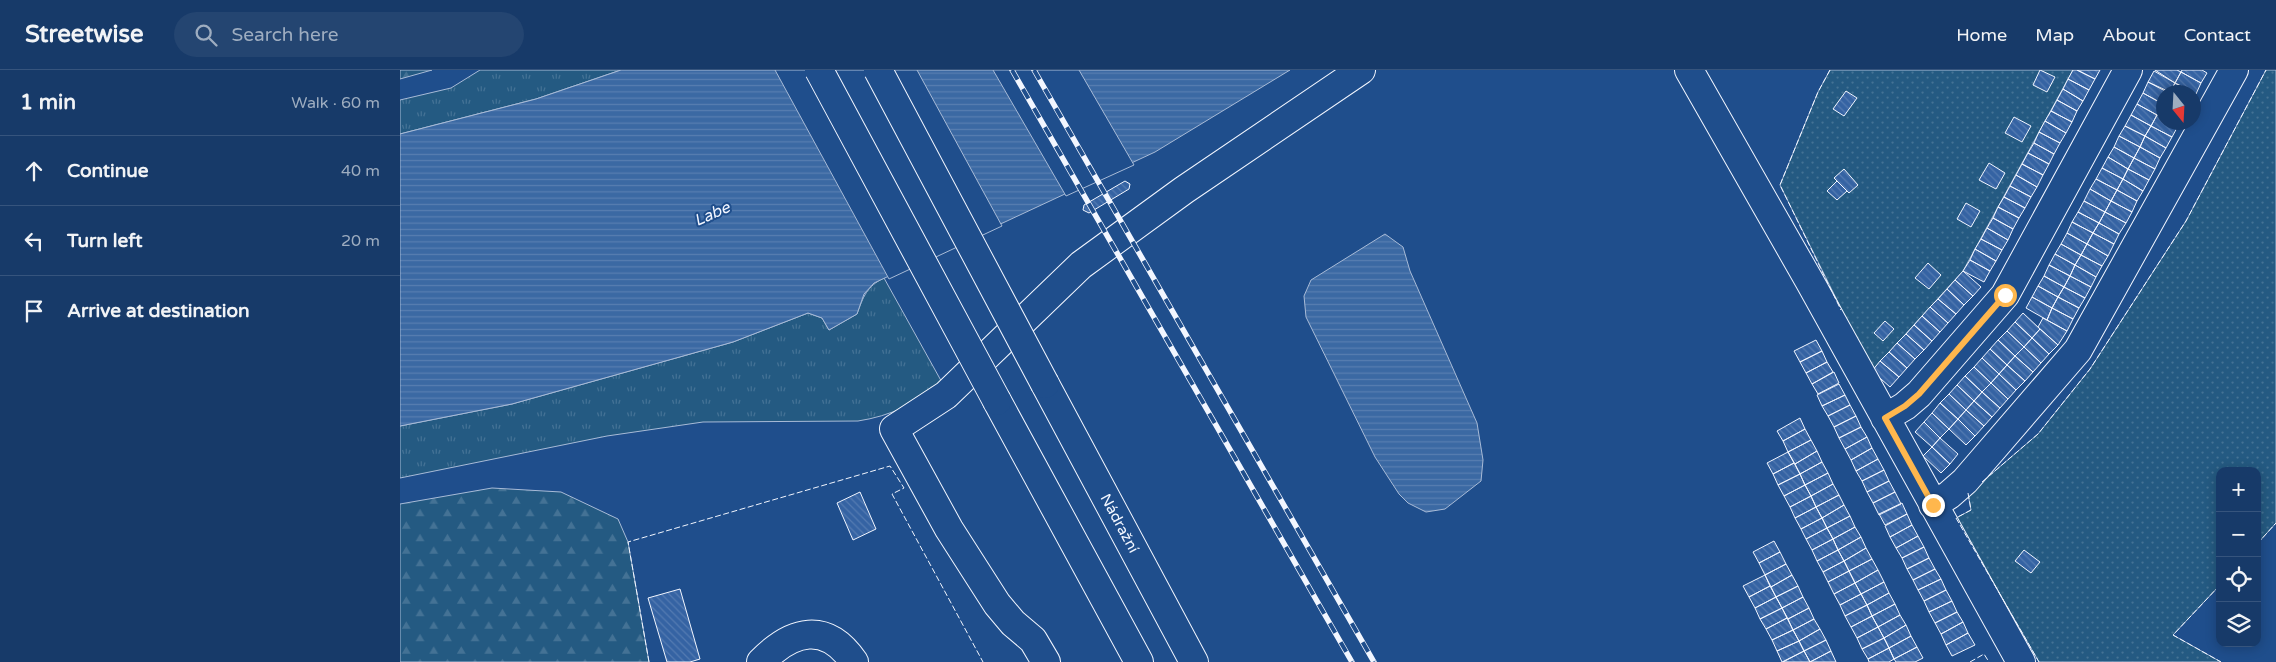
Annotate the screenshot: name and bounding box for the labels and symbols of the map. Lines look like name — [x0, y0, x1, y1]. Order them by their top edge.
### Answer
north arrow — [2156, 85, 2201, 130]
water label: Labe — [691, 197, 734, 231]
route start — [1994, 284, 2017, 307]
street label: Nádražní — [1096, 491, 1143, 556]
route end — [1922, 494, 1945, 517]

